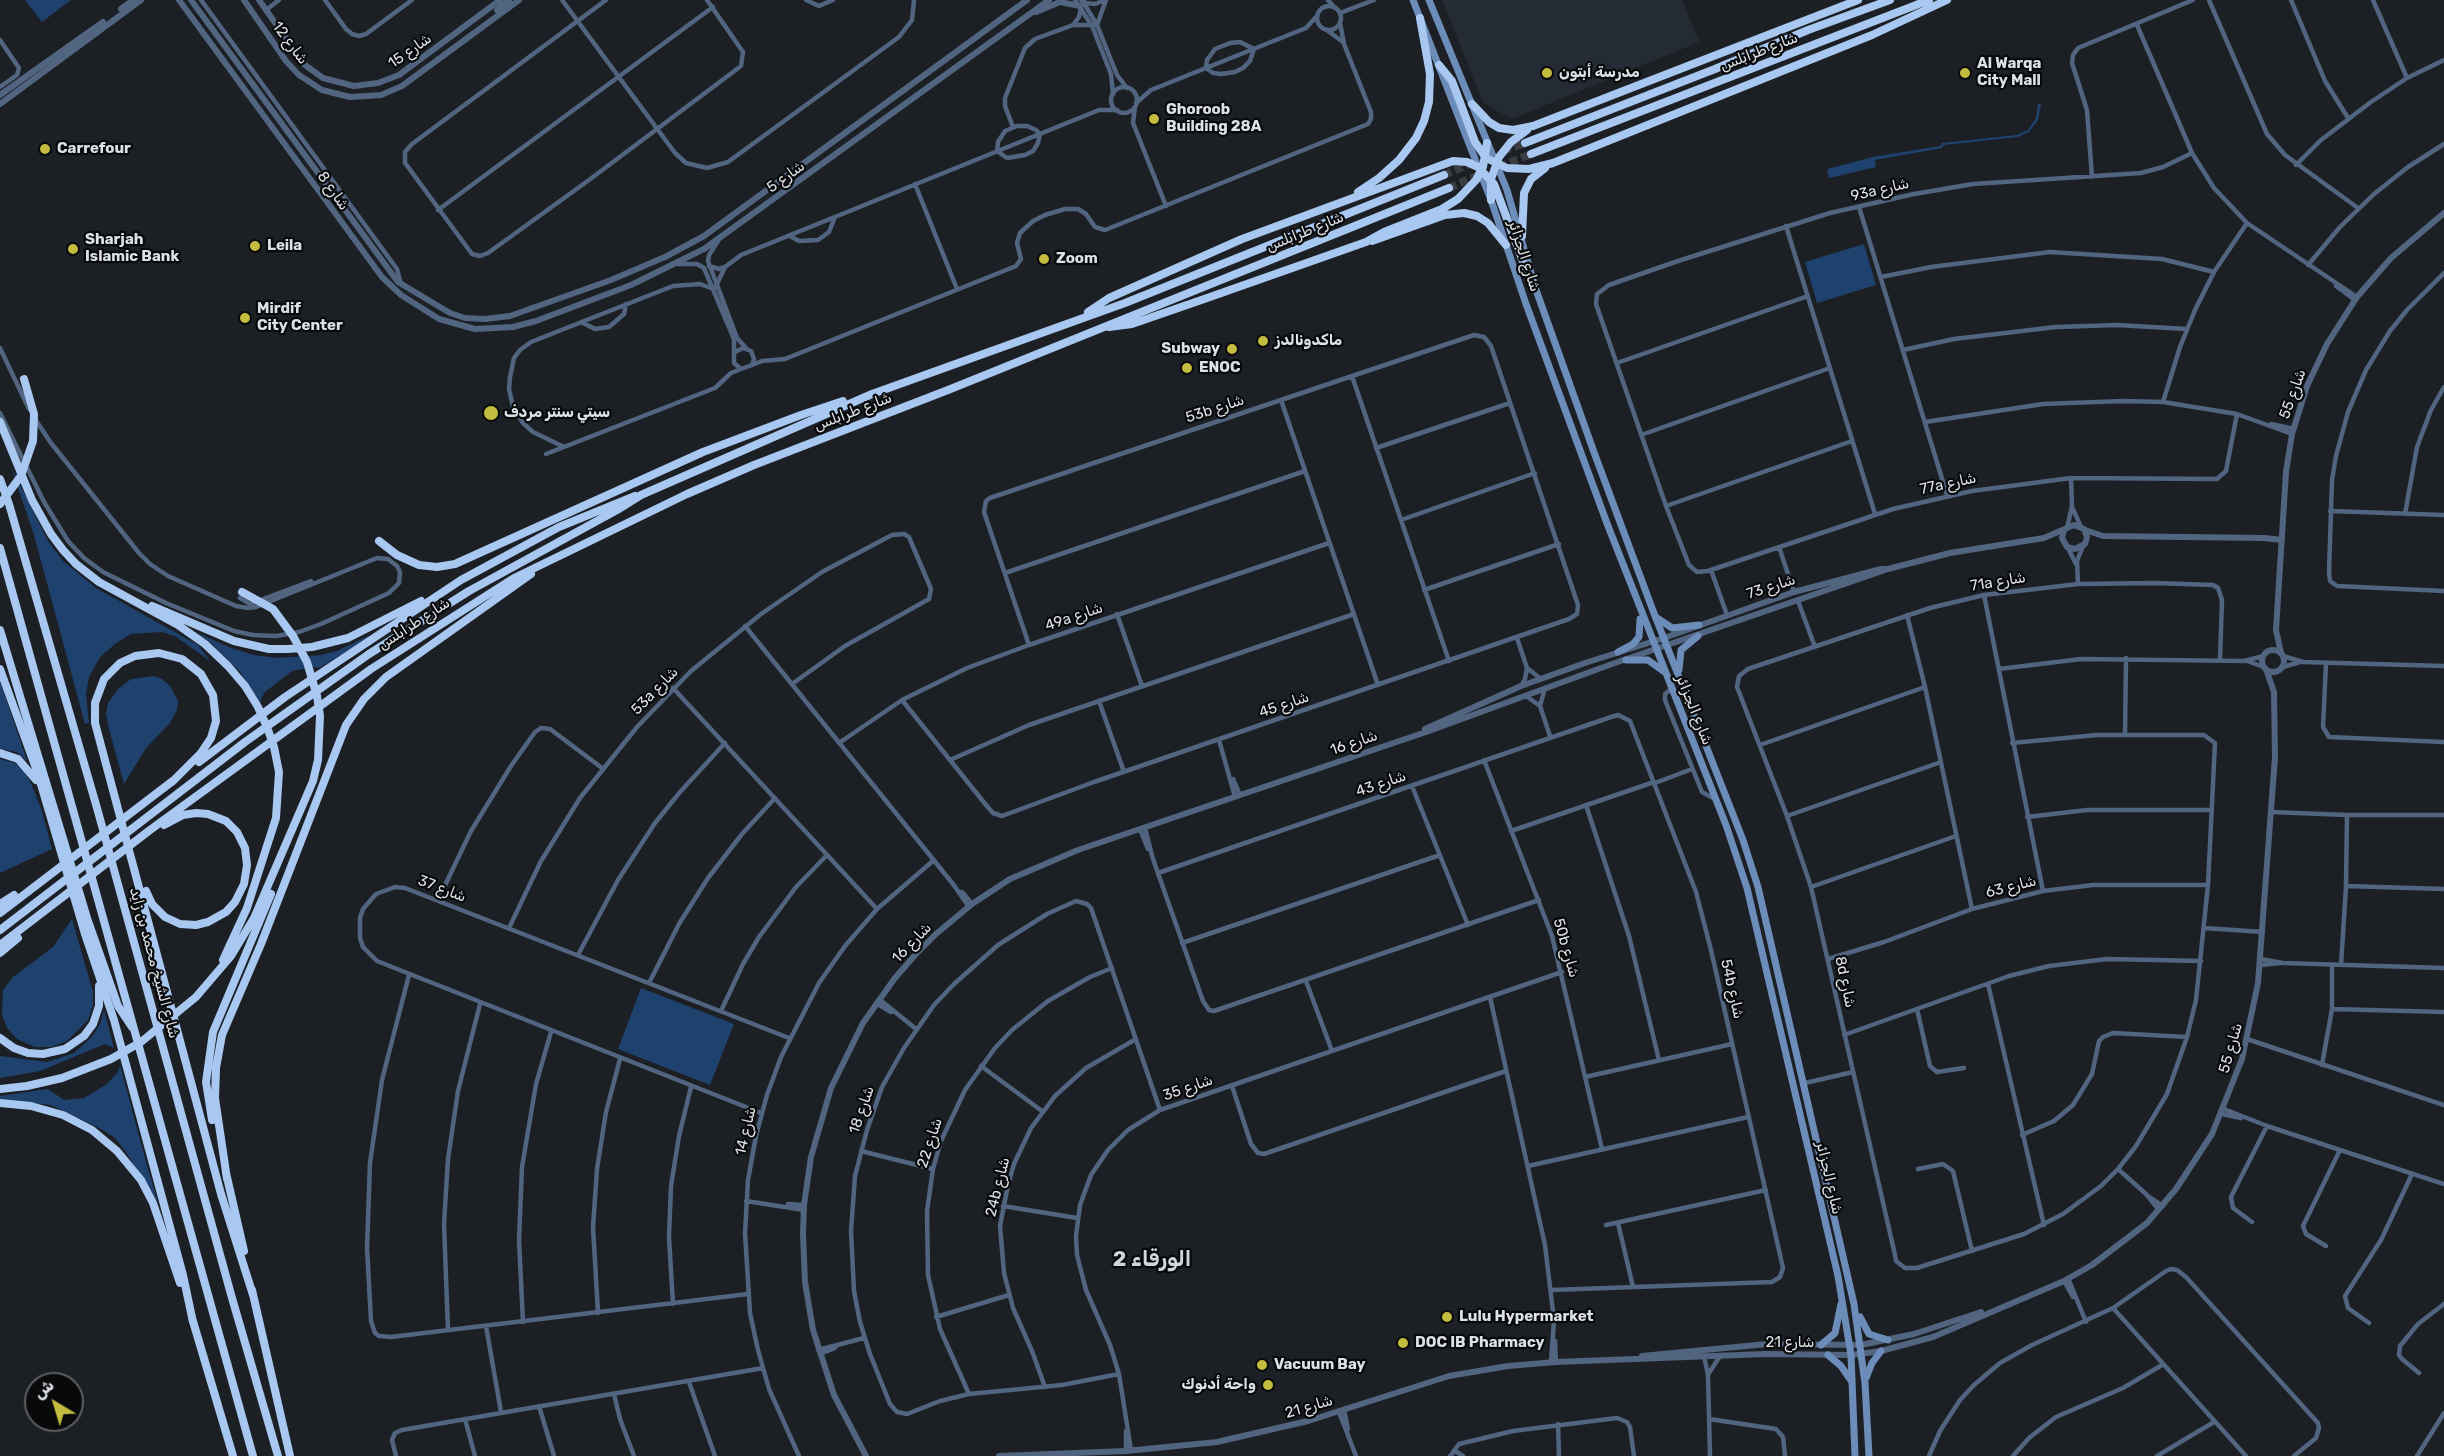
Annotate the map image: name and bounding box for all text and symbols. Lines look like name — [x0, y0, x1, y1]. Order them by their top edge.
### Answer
street label: شارع 12 — [268, 18, 312, 68]
street label: شارع طرابلس — [1717, 29, 1801, 75]
street label: شارع 15 — [385, 30, 435, 72]
place label: Al Warqa City Mall — [1977, 55, 2041, 90]
place label: مدرسة أبتون — [1559, 64, 1640, 82]
marker: مدرسة أبتون — [1540, 66, 1554, 80]
marker: Al Warqa City Mall — [1958, 66, 1972, 80]
place label: Ghoroob Building 28A — [1166, 101, 1262, 136]
marker: Ghoroob Building 28A — [1147, 112, 1161, 126]
place label: Carrefour — [57, 140, 131, 158]
marker: Carrefour — [38, 142, 52, 156]
street label: شارع 5 — [764, 157, 808, 197]
street label: شارع 8 — [313, 168, 353, 214]
street label: 93a شارع — [1849, 175, 1911, 205]
street label: شارع طرابلس — [1264, 208, 1346, 256]
street label: شارع الجزائر — [1504, 218, 1544, 294]
place label: Sharjah Islamic Bank — [85, 231, 179, 266]
place label: Leila — [267, 237, 302, 255]
marker: Leila — [248, 239, 262, 253]
marker: Sharjah Islamic Bank — [66, 242, 80, 256]
place label: Zoom — [1056, 250, 1098, 268]
marker: Zoom — [1037, 252, 1051, 266]
place label: Mirdif City Center — [257, 300, 343, 335]
marker: Mirdif City Center — [238, 311, 252, 325]
place label: ماكدونالدز — [1275, 332, 1342, 350]
marker: ماكدونالدز — [1256, 334, 1270, 348]
place label: Subway — [1161, 340, 1220, 358]
marker: Subway — [1225, 342, 1239, 356]
place label: ENOC — [1199, 359, 1241, 377]
marker: ENOC — [1180, 361, 1194, 375]
street label: شارع 55 — [2276, 367, 2310, 421]
street label: شارع طرابلس — [811, 389, 895, 435]
street label: 53b شارع — [1183, 391, 1247, 427]
marker: سيتي سنتر مردف — [482, 404, 500, 422]
place label: سيتي سنتر مردف — [504, 404, 610, 422]
street label: 77a شارع — [1918, 469, 1978, 499]
street label: 71a شارع — [1969, 569, 2027, 595]
street label: شارع 73 — [1744, 571, 1798, 603]
street label: شارع طرابلس — [375, 594, 453, 654]
street label: 49a شارع — [1043, 599, 1105, 635]
street label: 53a شارع — [628, 663, 682, 719]
street label: شارع الجزائر — [1672, 672, 1716, 748]
street label: شارع 45 — [1257, 688, 1311, 722]
street label: شارع 16 — [1328, 727, 1380, 759]
street label: شارع 43 — [1354, 767, 1408, 801]
street label: شارع 37 — [415, 872, 469, 906]
street label: شارع 63 — [1984, 872, 2038, 902]
street label: شارع الشيخ محمد بن زايد — [125, 886, 183, 1040]
street label: 50b شارع — [1549, 916, 1583, 980]
street label: شارع 16 — [888, 919, 936, 967]
street label: 8d شارع — [1831, 955, 1859, 1009]
street label: 54b شارع — [1716, 957, 1748, 1021]
street label: شارع 55 — [2215, 1021, 2247, 1075]
street label: شارع 35 — [1161, 1071, 1215, 1105]
street label: شارع 18 — [845, 1084, 879, 1136]
street label: شارع 14 — [732, 1105, 760, 1157]
street label: شارع 22 — [914, 1116, 946, 1170]
street label: شارع الجزائر — [1812, 1140, 1846, 1216]
street label: 24b شارع — [982, 1155, 1014, 1219]
district label: الورقاء 2 — [1113, 1247, 1191, 1273]
place label: Lulu Hypermarket — [1459, 1308, 1594, 1326]
marker: Lulu Hypermarket — [1440, 1310, 1454, 1324]
place label: DOC IB Pharmacy — [1415, 1334, 1544, 1352]
street label: شارع 21 — [1766, 1334, 1814, 1352]
marker: DOC IB Pharmacy — [1396, 1336, 1410, 1350]
place label: Vacuum Bay — [1274, 1356, 1365, 1374]
marker: Vacuum Bay — [1255, 1358, 1269, 1372]
north arrow — [24, 1372, 84, 1432]
text: ش — [30, 1375, 58, 1403]
place label: واحة أدنوك — [1182, 1376, 1256, 1394]
marker: واحة أدنوك — [1261, 1378, 1275, 1392]
street label: شارع 21 — [1283, 1392, 1335, 1422]

